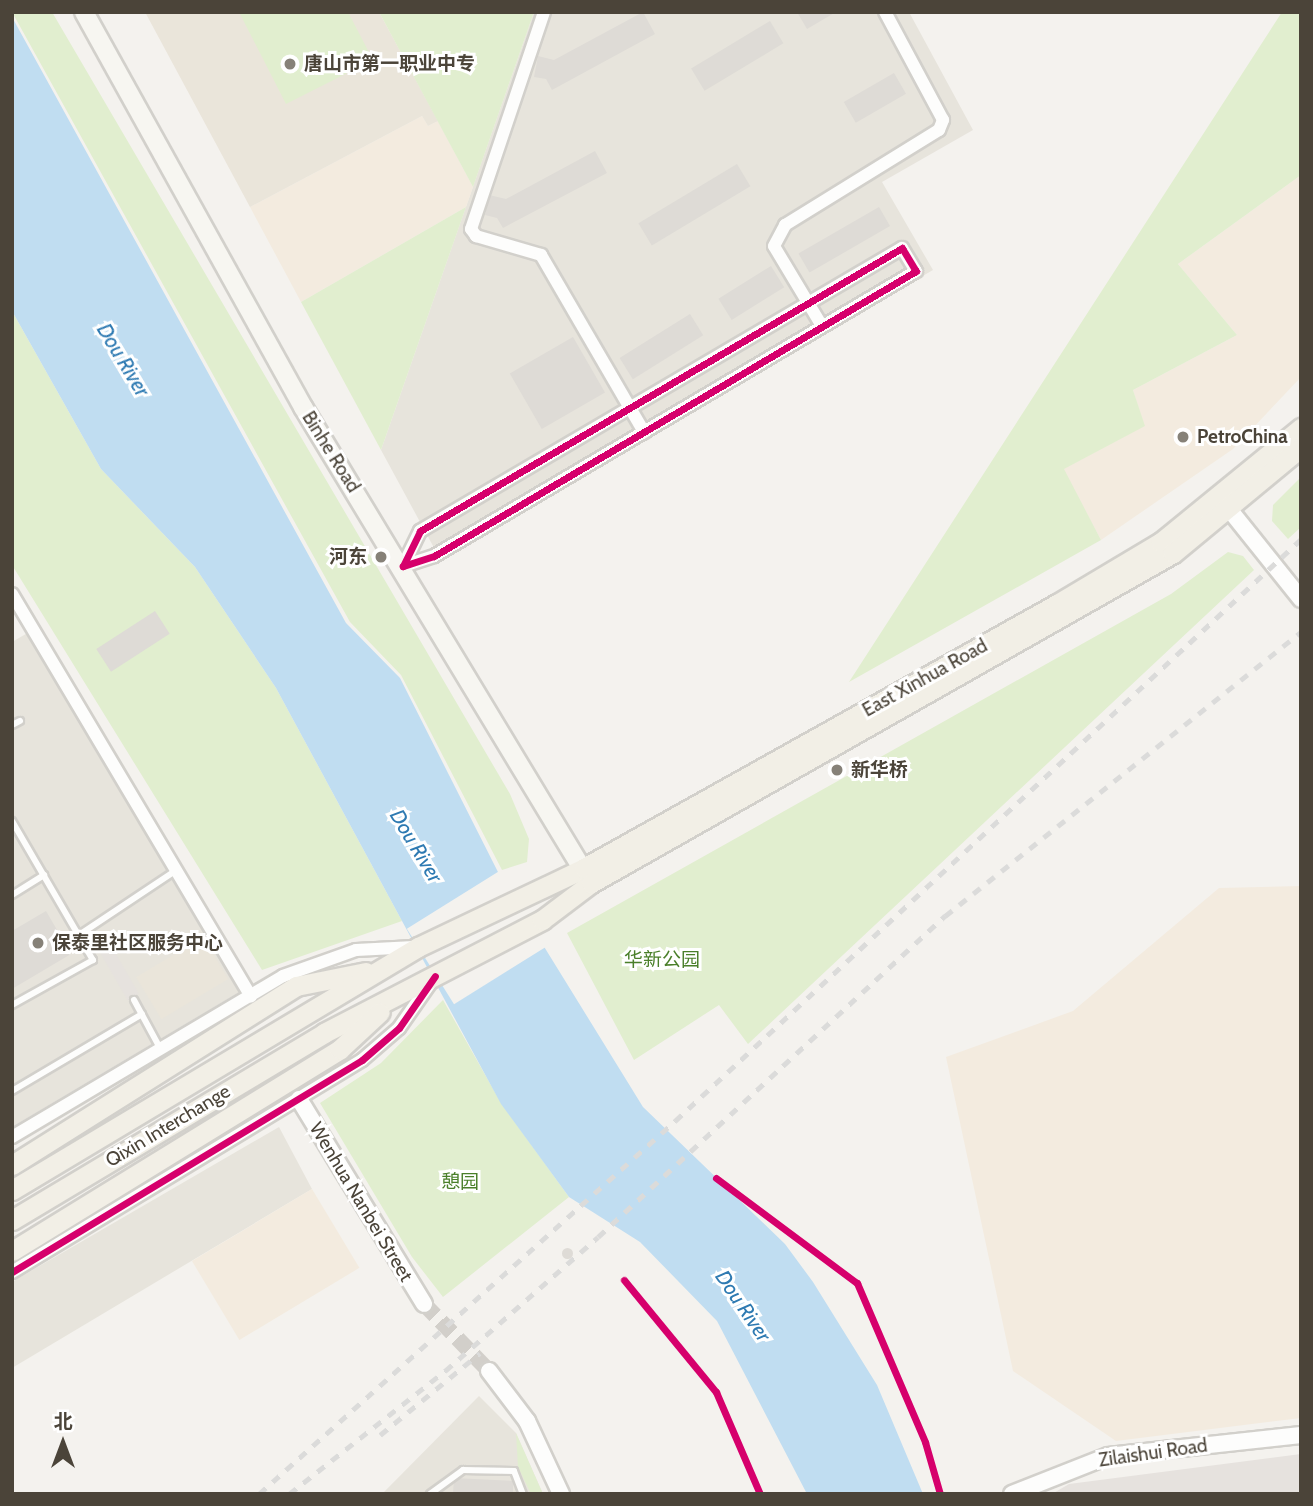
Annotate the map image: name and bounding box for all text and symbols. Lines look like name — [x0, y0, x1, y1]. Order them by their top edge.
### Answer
place label: 唐山市第一职业中专 — [304, 53, 475, 75]
marker: 唐山市第一职业中专 — [282, 56, 298, 72]
water label: Dou River — [91, 319, 155, 401]
street label: Binhe Road — [297, 407, 365, 497]
place label: PetroChina — [1197, 426, 1288, 448]
marker: PetroChina — [1175, 429, 1191, 445]
place label: 河东 — [329, 546, 367, 568]
marker: 河东 — [373, 549, 389, 565]
street label: East Xinhua Road — [859, 634, 991, 722]
place label: 新华桥 — [851, 759, 908, 781]
marker: 新华桥 — [829, 762, 845, 778]
water label: Dou River — [384, 805, 448, 887]
place label: 保泰里社区服务中心 — [52, 932, 223, 954]
marker: 保泰里社区服务中心 — [30, 935, 46, 951]
park label: 华新公园 — [624, 949, 700, 971]
street label: Qixin Interchange — [102, 1080, 234, 1172]
street label: Wenhua Nanbei Street — [304, 1118, 418, 1286]
park label: 憩园 — [441, 1171, 479, 1193]
water label: Dou River — [710, 1265, 776, 1347]
north arrow — [28, 1408, 98, 1478]
text: 北 — [53, 1410, 73, 1433]
street label: Zilaishui Road — [1097, 1434, 1209, 1472]

